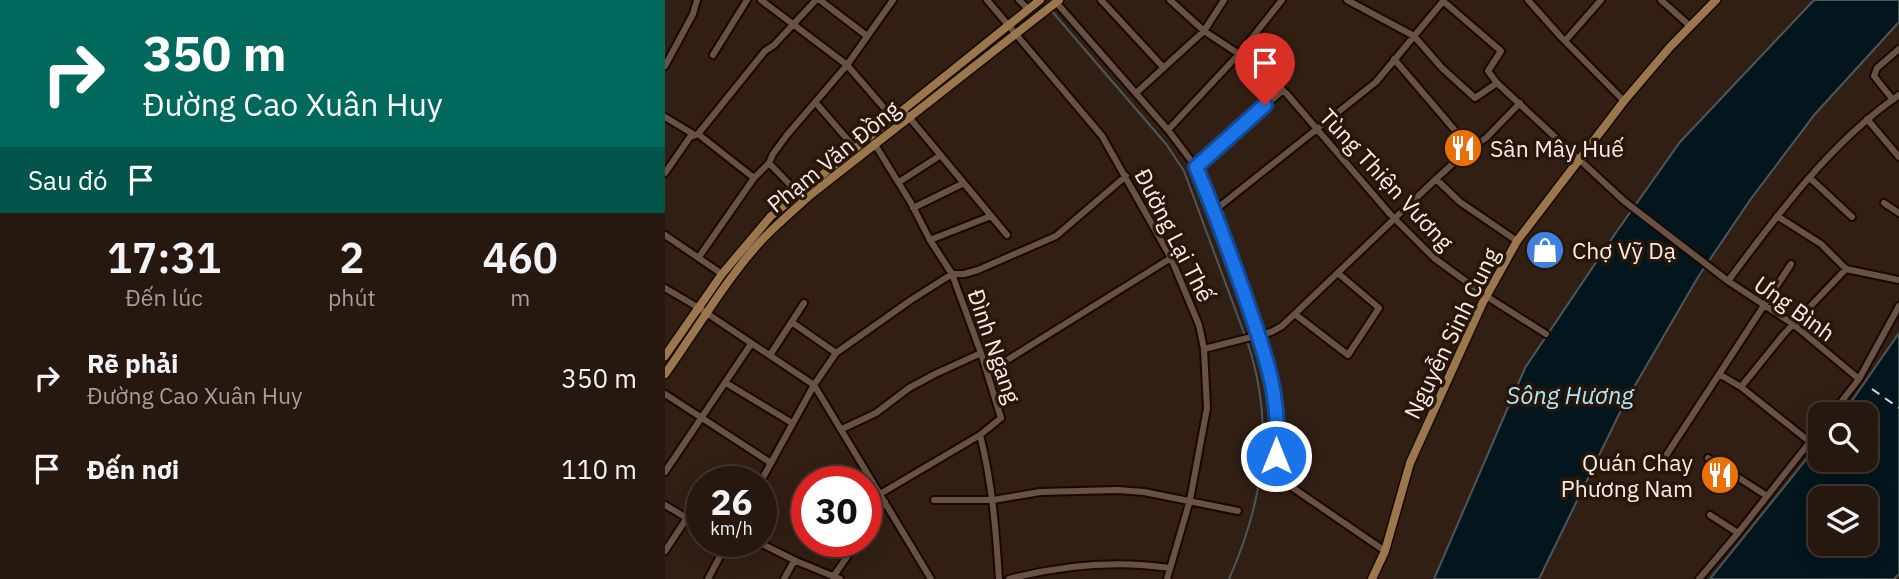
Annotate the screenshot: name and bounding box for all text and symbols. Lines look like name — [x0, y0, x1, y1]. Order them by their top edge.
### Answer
text: 350 m — [143, 21, 287, 84]
icon: right — [28, 28, 119, 119]
pin — [1235, 33, 1295, 105]
icon: arrive — [1246, 44, 1284, 82]
text: Đường Cao Xuân Huy — [143, 83, 443, 125]
street label: Phạm Văn Đồng — [760, 93, 906, 219]
street label: Tùng Thiện Vương — [1313, 102, 1461, 256]
restaurant icon: Sân Mây Huế — [1442, 127, 1484, 169]
place label: Sân Mây Huế — [1490, 133, 1624, 163]
icon: arrive — [122, 161, 160, 199]
text: Sau đó — [28, 163, 108, 197]
street label: Đường Lại Thế — [1129, 163, 1222, 307]
shop icon: Chợ Vỹ Dạ — [1524, 229, 1566, 271]
text: 17:31 — [107, 230, 221, 285]
text: 2 — [339, 230, 364, 285]
text: 460 — [482, 230, 558, 285]
place label: Chợ Vỹ Dạ — [1572, 235, 1676, 265]
street label: Nguyễn Sinh Cung — [1397, 242, 1505, 424]
street label: Ưng Bình — [1749, 268, 1841, 348]
text: Đến lúc — [125, 282, 203, 312]
text: phút — [328, 282, 376, 312]
text: m — [510, 282, 530, 312]
street label: Đình Ngang — [962, 285, 1028, 407]
text: Rẽ phải — [87, 346, 178, 380]
icon: right — [28, 359, 66, 397]
text: 350 m — [561, 361, 637, 395]
water label: Sông Hương — [1506, 379, 1635, 411]
text: Đường Cao Xuân Huy — [87, 380, 302, 410]
map controls — [1808, 402, 1878, 556]
button: search — [1808, 402, 1878, 472]
position arrow — [1239, 419, 1313, 493]
place label: Quán Chay Phương Nam — [1561, 447, 1694, 503]
icon: arrive — [28, 450, 66, 488]
text: Đến nơi — [87, 452, 179, 486]
text: 110 m — [561, 452, 637, 486]
restaurant icon: Quán Chay Phương Nam — [1699, 454, 1741, 496]
speed limit sign: 30 — [791, 466, 882, 557]
text: 26 — [710, 479, 753, 525]
button: layers — [1808, 486, 1878, 556]
text: km/h — [710, 517, 753, 540]

